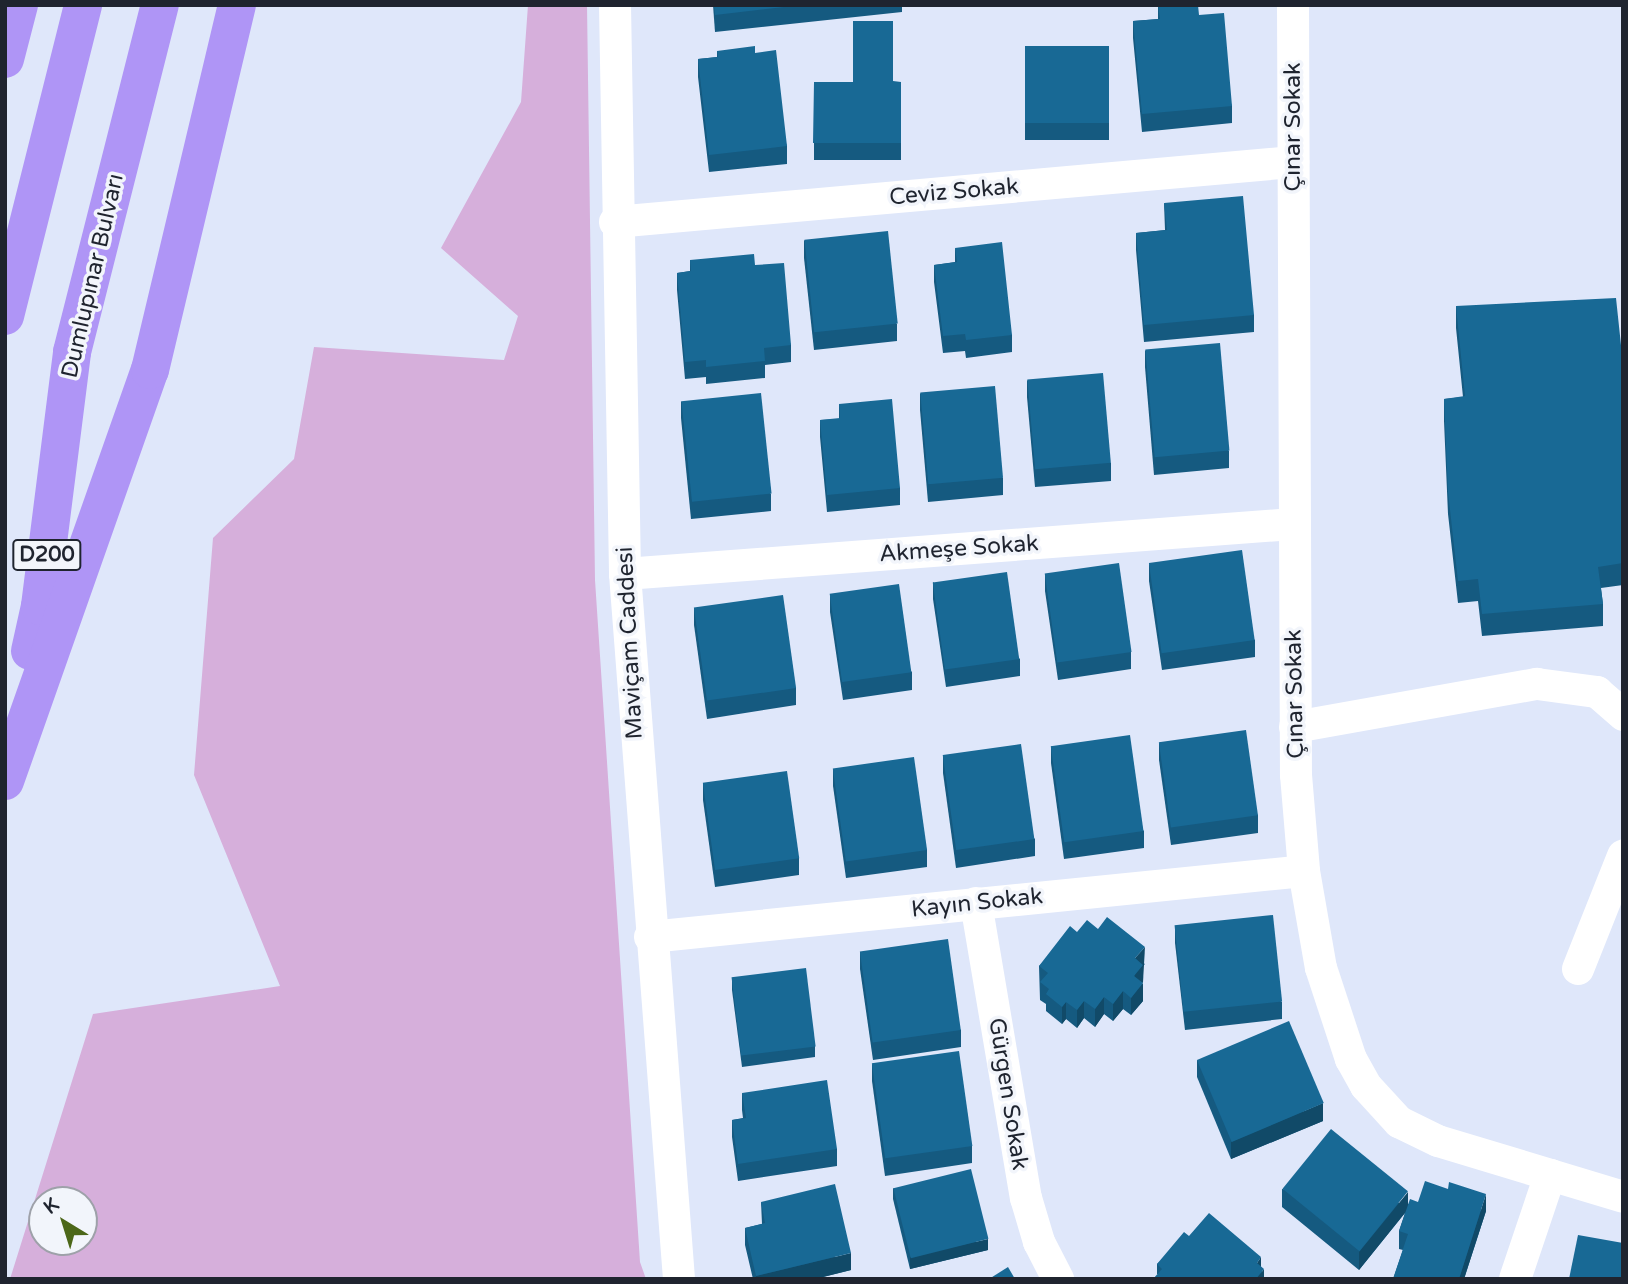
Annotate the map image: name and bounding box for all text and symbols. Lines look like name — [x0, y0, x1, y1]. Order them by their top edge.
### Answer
street label: Çınar Sokak — [1279, 62, 1307, 192]
street label: Dumlupınar Bulvarı — [56, 171, 130, 381]
street label: Ceviz Sokak — [888, 173, 1020, 211]
street label: Akmeşe Sokak — [878, 530, 1040, 568]
road number: D200 — [12, 538, 82, 572]
street label: Maviçam Caddesi — [611, 546, 649, 740]
street label: Çınar Sokak — [1280, 629, 1310, 759]
street label: Kayın Sokak — [910, 882, 1044, 924]
street label: Gürgen Sokak — [982, 1016, 1034, 1172]
north arrow — [28, 1186, 98, 1256]
text: K — [40, 1193, 63, 1219]

